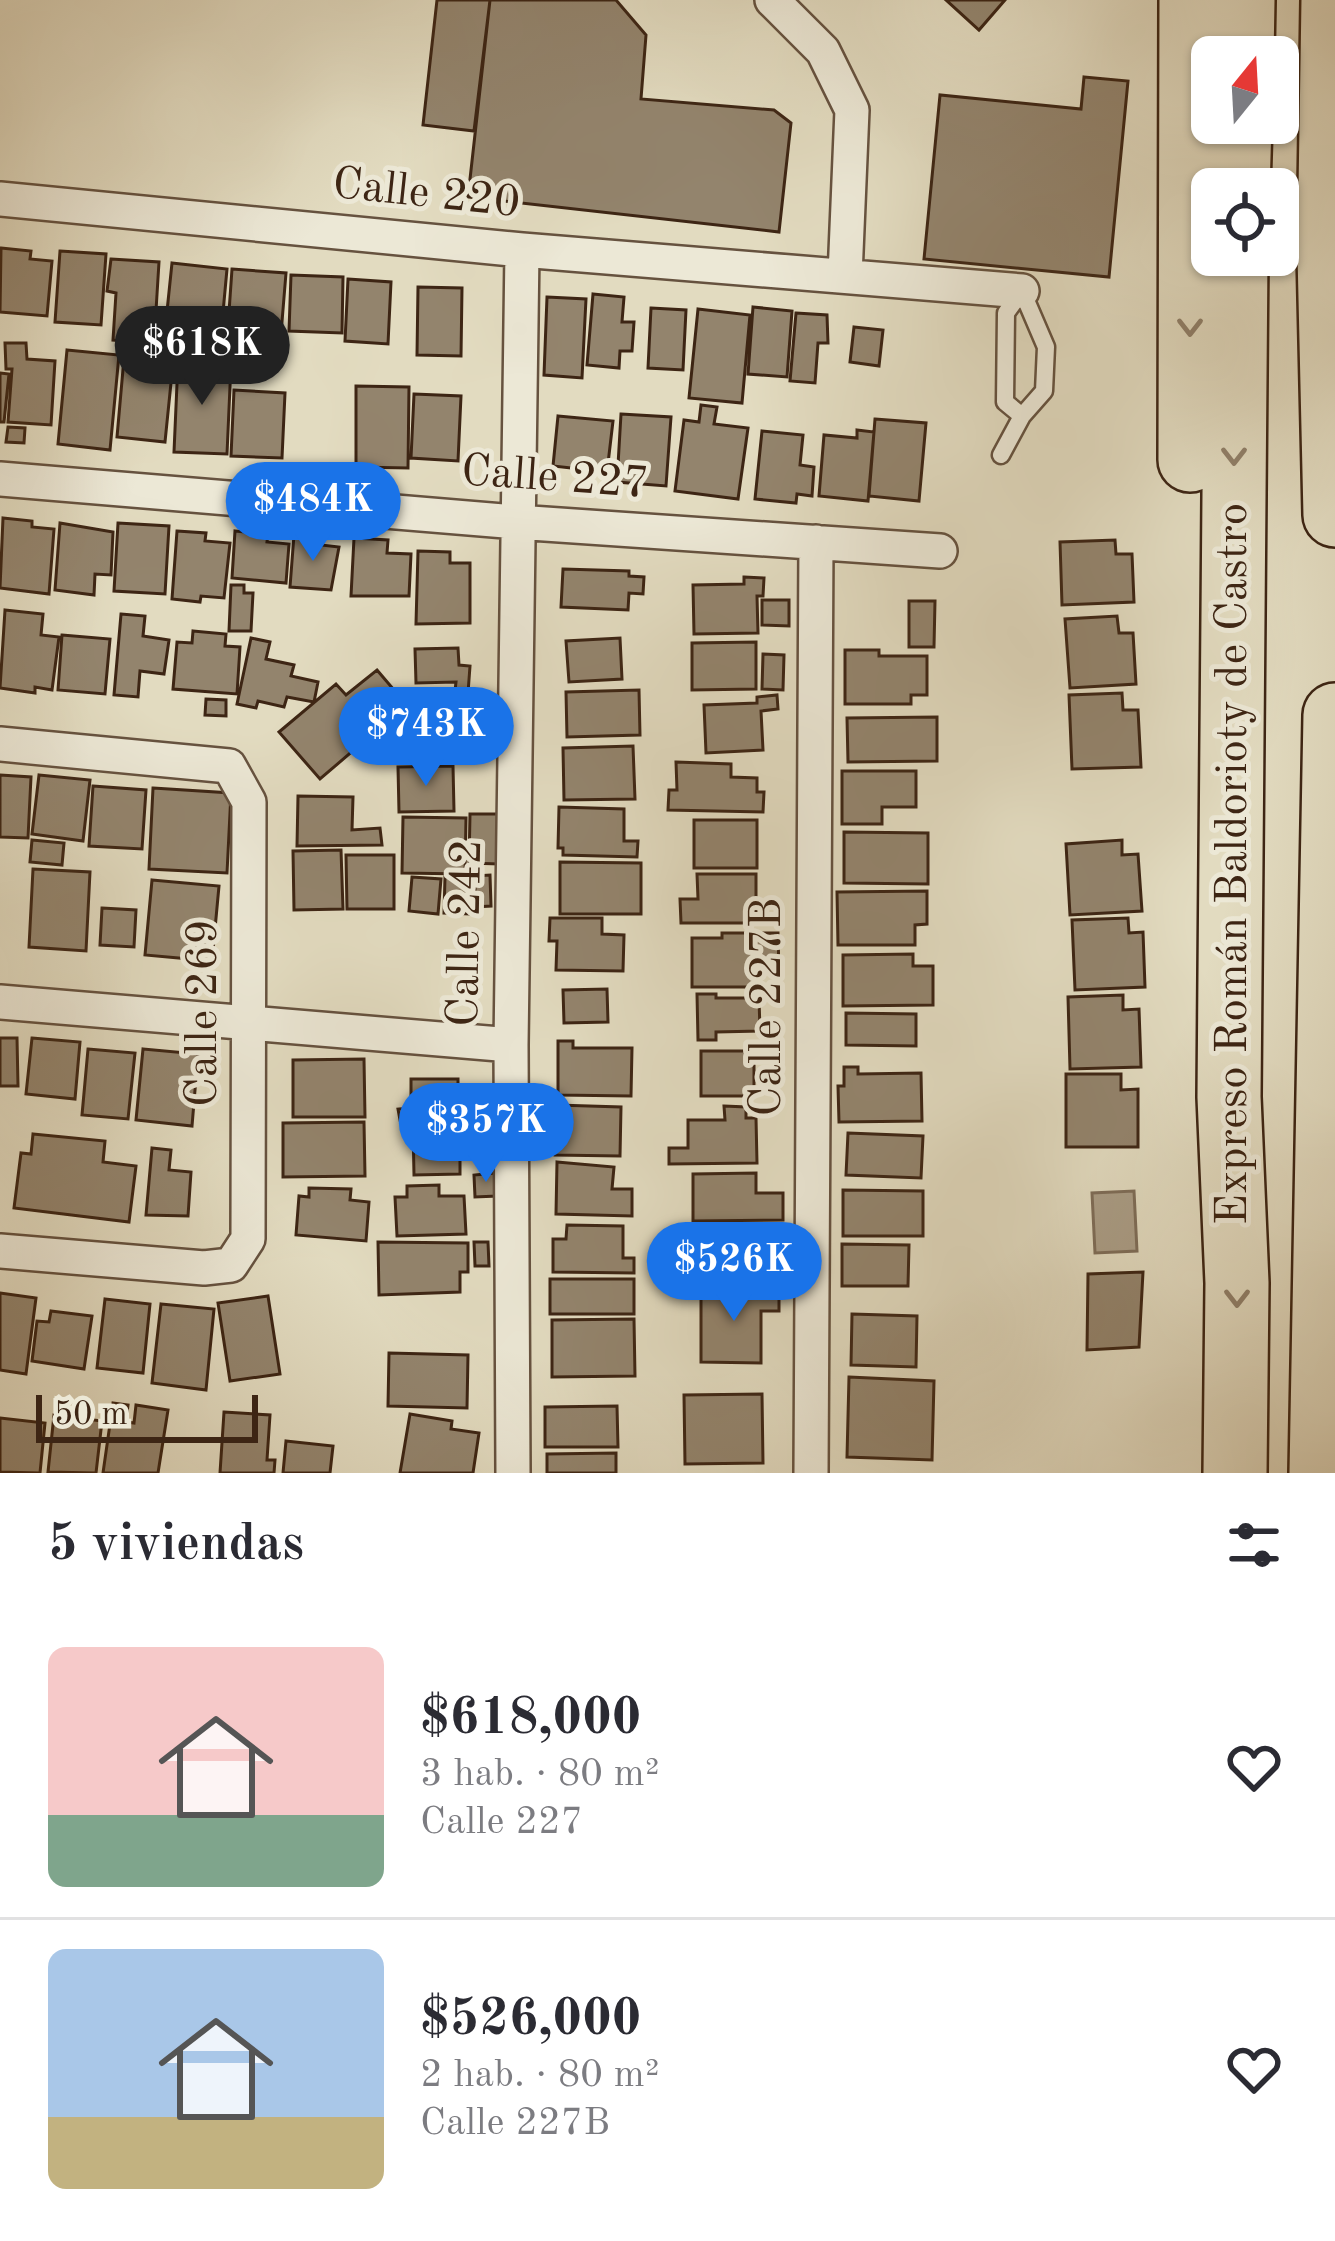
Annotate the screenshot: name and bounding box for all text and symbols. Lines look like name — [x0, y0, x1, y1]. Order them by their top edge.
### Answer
north arrow — [1191, 36, 1299, 144]
map controls — [1191, 36, 1299, 276]
street label: Calle 220 — [330, 163, 522, 227]
button: locate — [1191, 168, 1299, 276]
pin: $618K — [118, 306, 286, 408]
one-way arrow — [1177, 319, 1203, 337]
text: $618K — [142, 325, 262, 364]
one-way arrow — [1221, 447, 1247, 466]
street label: Calle 227 — [460, 450, 650, 508]
pin: $484K — [229, 462, 397, 564]
text: $484K — [253, 481, 373, 520]
street label: Expreso Román Baldorioty de Castro — [1212, 503, 1257, 1225]
pin: $743K — [342, 687, 510, 789]
text: $743K — [366, 706, 486, 745]
street label: Calle 242 — [443, 838, 491, 1028]
street label: Calle 227B — [746, 897, 791, 1117]
street label: Calle 269 — [182, 919, 227, 1107]
pin: $357K — [402, 1083, 570, 1185]
text: $357K — [426, 1102, 546, 1141]
pin: $526K — [650, 1222, 818, 1324]
text: $526K — [674, 1241, 794, 1280]
one-way arrow — [1224, 1290, 1250, 1308]
scale bar — [36, 1389, 258, 1442]
text: 50 m — [54, 1399, 128, 1432]
icon: filters — [1221, 1512, 1287, 1578]
text: 5 viviendas — [48, 1520, 304, 1571]
text: $618,000 — [420, 1694, 641, 1745]
icon: home — [144, 1695, 288, 1839]
icon: heart — [1221, 1734, 1287, 1800]
text: 3 hab. · 80 m² — [420, 1755, 660, 1794]
text: Calle 227 — [420, 1803, 583, 1842]
text: $526,000 — [420, 1995, 641, 2046]
icon: home — [144, 1997, 288, 2141]
icon: heart — [1221, 2036, 1287, 2102]
text: 2 hab. · 80 m² — [420, 2056, 660, 2095]
text: Calle 227B — [420, 2104, 610, 2143]

